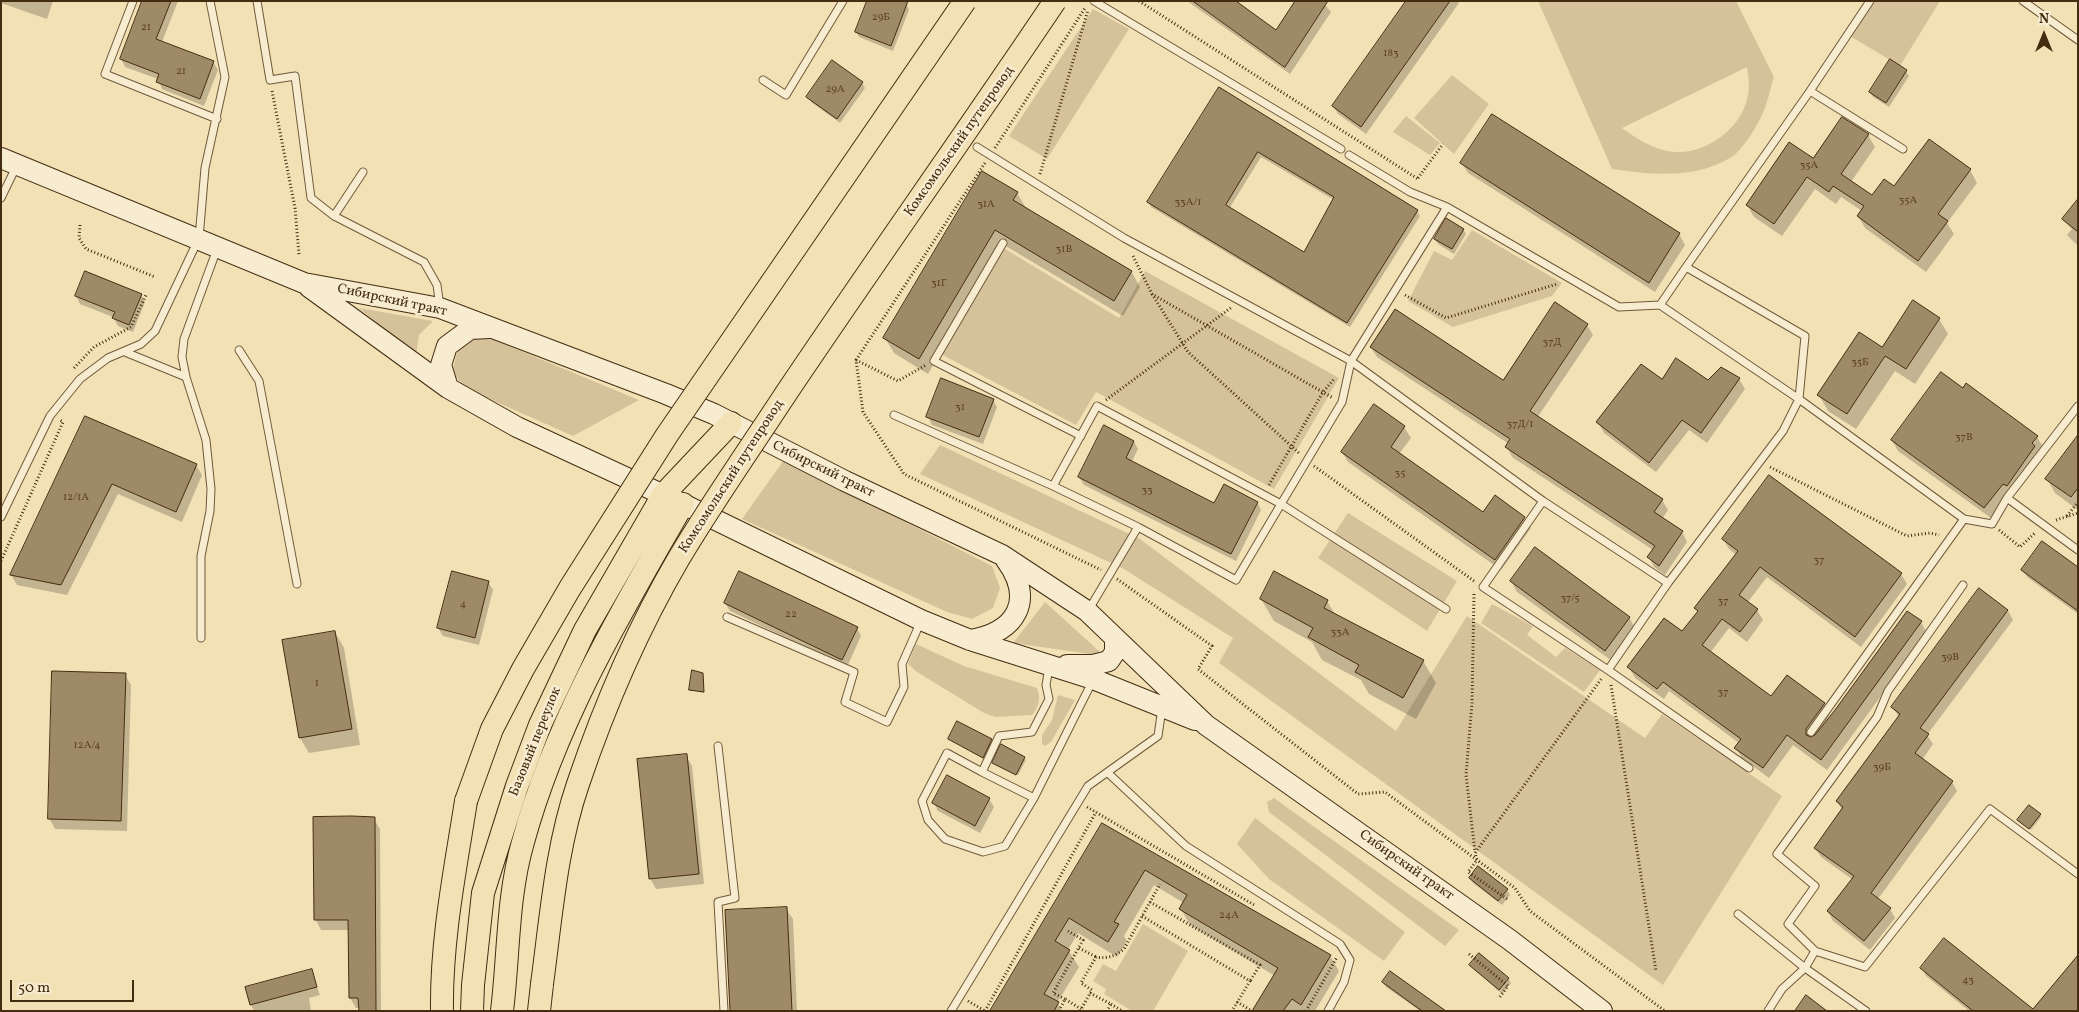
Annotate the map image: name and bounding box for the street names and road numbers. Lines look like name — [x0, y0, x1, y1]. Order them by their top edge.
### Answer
street label: Комсомольский путепровод — [902, 64, 1018, 220]
street label: Сибирский тракт — [336, 281, 448, 321]
street label: Комсомольский путепровод — [676, 397, 788, 557]
street label: Сибирский тракт — [769, 438, 877, 502]
street label: Базовый переулок — [506, 685, 566, 799]
street label: Сибирский тракт — [1355, 827, 1457, 905]

